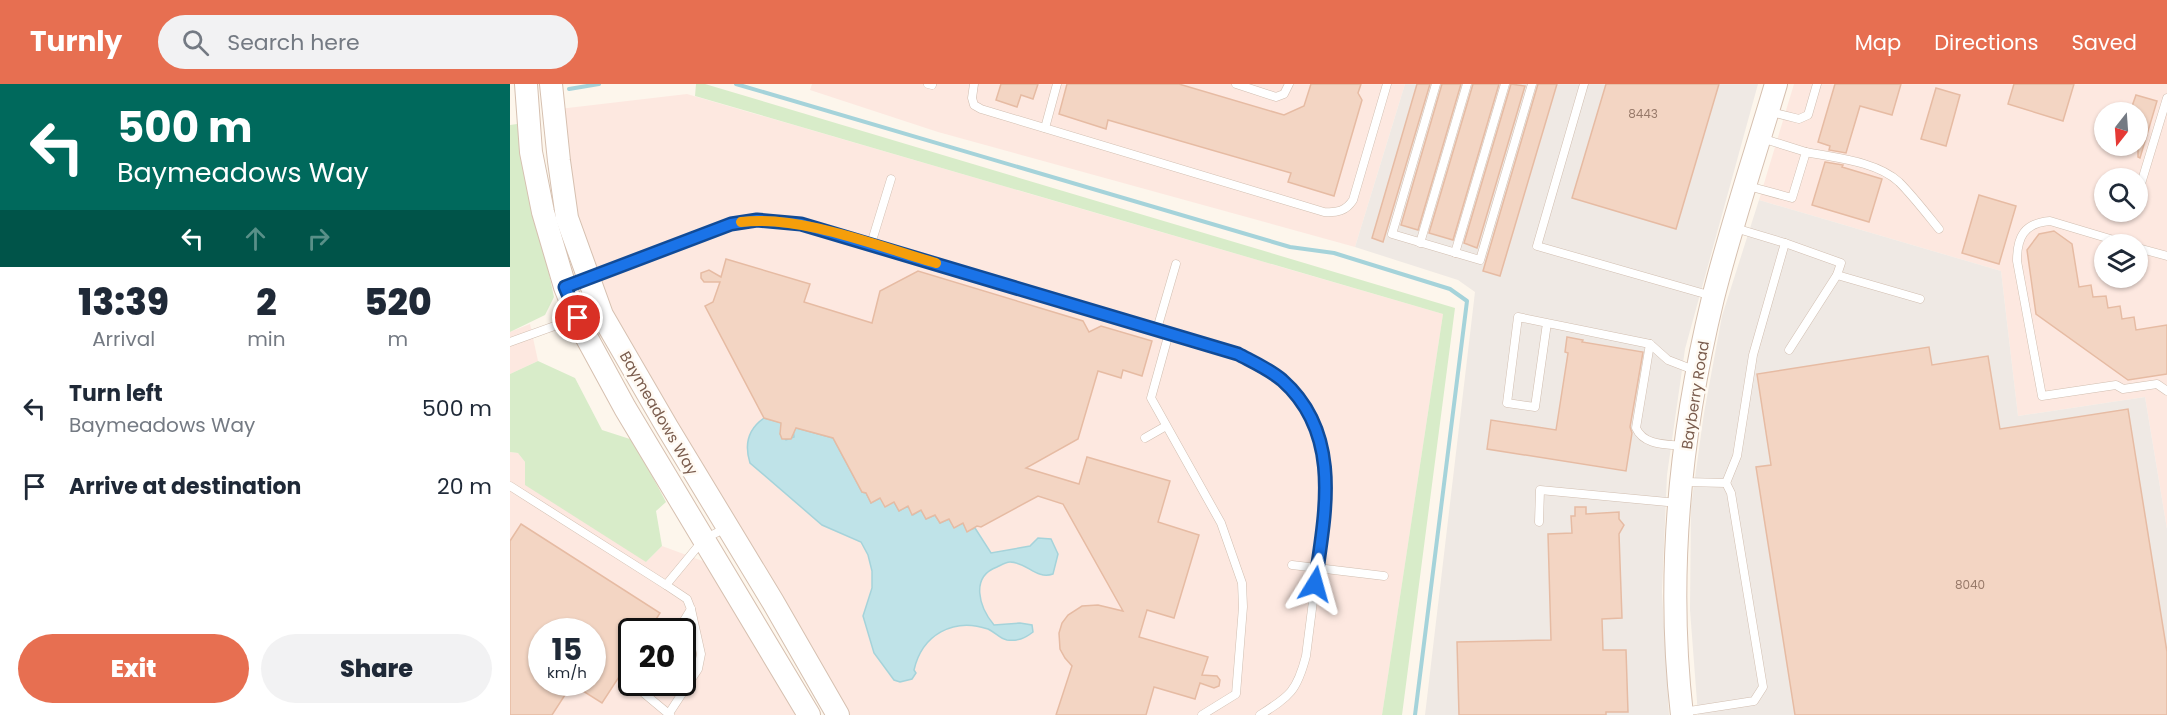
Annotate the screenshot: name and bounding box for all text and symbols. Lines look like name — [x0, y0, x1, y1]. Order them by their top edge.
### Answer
search box — [158, 15, 578, 69]
text: Turnly — [30, 22, 122, 61]
icon: search — [179, 26, 212, 59]
text: Search here — [227, 27, 360, 58]
text: Map — [1855, 28, 1901, 57]
text: Directions — [1934, 28, 2038, 57]
text: Saved — [2071, 28, 2137, 57]
text: 500 m — [117, 98, 252, 157]
north arrow — [2094, 102, 2148, 156]
map controls — [2094, 102, 2148, 288]
house number: 8443 — [1628, 105, 1658, 122]
icon: left — [18, 108, 96, 186]
text: Baymeadows Way — [117, 154, 369, 191]
button: search — [2094, 168, 2148, 222]
icon: left — [176, 222, 209, 255]
icon: ahead — [239, 222, 272, 255]
icon: right — [302, 222, 335, 255]
button: layers — [2094, 234, 2148, 288]
text: 13:39 — [78, 277, 169, 328]
text: 2 — [256, 277, 277, 328]
text: 520 — [364, 277, 432, 328]
pin — [552, 292, 603, 343]
icon: arrive — [561, 301, 594, 334]
text: Arrival — [92, 325, 155, 353]
text: min — [247, 325, 286, 353]
text: m — [387, 325, 408, 353]
street label: Bayberry Road — [1676, 339, 1714, 451]
street label: Baymeadows Way — [615, 347, 703, 479]
text: Turn left — [69, 378, 163, 409]
icon: left — [18, 392, 51, 425]
text: 500 m — [422, 393, 492, 424]
text: Baymeadows Way — [69, 411, 255, 439]
icon: arrive — [18, 470, 51, 503]
text: Arrive at destination — [69, 471, 301, 502]
text: 20 m — [437, 471, 492, 502]
position arrow — [1283, 552, 1347, 616]
house number: 8040 — [1955, 576, 1985, 593]
speed limit sign: 20 — [618, 618, 696, 696]
text: 15 — [552, 628, 582, 671]
button: Exit — [18, 634, 249, 703]
button: Share — [261, 634, 492, 703]
text: km/h — [547, 662, 587, 683]

